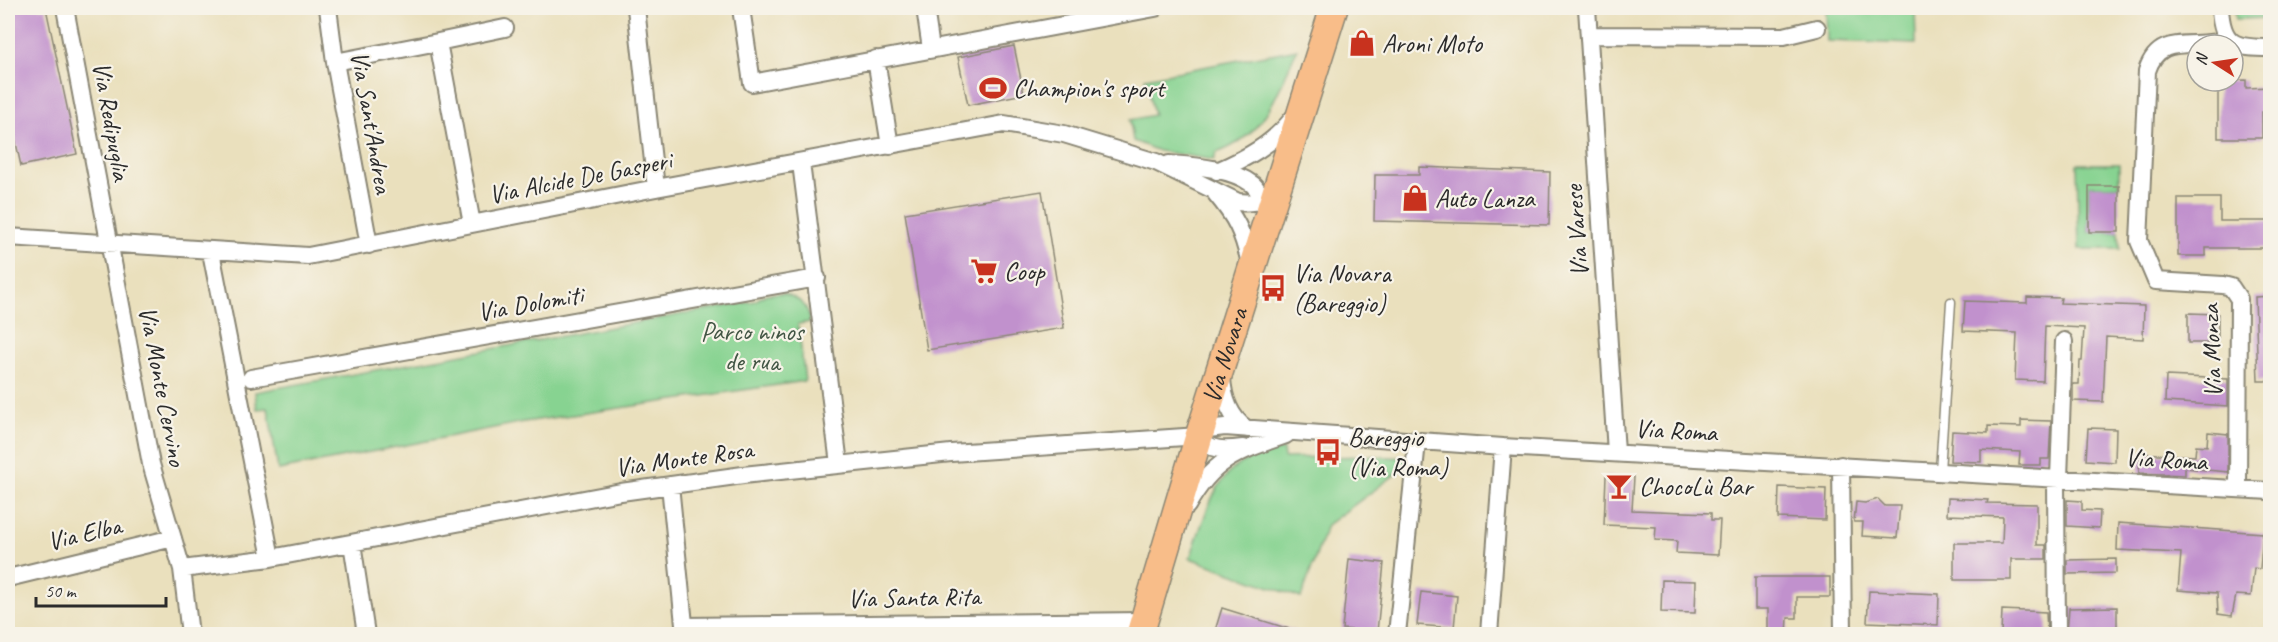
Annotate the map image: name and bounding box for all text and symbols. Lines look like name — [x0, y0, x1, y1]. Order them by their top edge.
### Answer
place label: Aroni Moto — [1382, 27, 1484, 60]
shop icon: Aroni Moto — [1347, 28, 1377, 58]
north arrow — [2185, 33, 2245, 93]
street label: Via Sant'Andrea — [343, 48, 401, 197]
text: N — [2190, 50, 2213, 67]
street label: Via Redipuglia — [85, 59, 138, 185]
place label: Champion's sport — [1013, 72, 1167, 105]
sports icon: Champion's sport — [978, 73, 1008, 103]
street label: Via Alcide De Gasperi — [486, 143, 677, 211]
place label: Auto Lanza — [1435, 182, 1536, 215]
street label: Via Varese — [1557, 182, 1596, 278]
shop icon: Auto Lanza — [1400, 183, 1430, 213]
place label: Coop — [1004, 255, 1046, 288]
supermarket icon: Coop — [969, 256, 999, 286]
place label: Via Novara (Bareggio) — [1293, 257, 1392, 320]
bus stop icon: Via Novara (Bareggio) — [1258, 273, 1288, 303]
street label: Via Dolomiti — [475, 277, 588, 329]
street label: Via Monza — [2193, 302, 2230, 398]
street label: Via Monte Cervino — [131, 303, 195, 471]
street label: Via Novara — [1194, 303, 1256, 407]
park label: Parco ninos de rua — [701, 315, 805, 378]
street label: Via Roma — [1634, 412, 1720, 449]
place label: Bareggio (Via Roma) — [1348, 421, 1449, 484]
street label: Via Monte Rosa — [613, 432, 757, 484]
bus stop icon: Bareggio (Via Roma) — [1313, 437, 1343, 467]
street label: Via Roma — [2124, 441, 2210, 478]
place label: ChocoLù Bar — [1639, 470, 1755, 503]
bar icon: ChocoLù Bar — [1604, 471, 1634, 501]
street label: Via Elba — [44, 509, 126, 558]
scale bar — [36, 570, 166, 608]
text: 50 m — [45, 580, 78, 602]
street label: Via Santa Rita — [847, 580, 983, 615]

